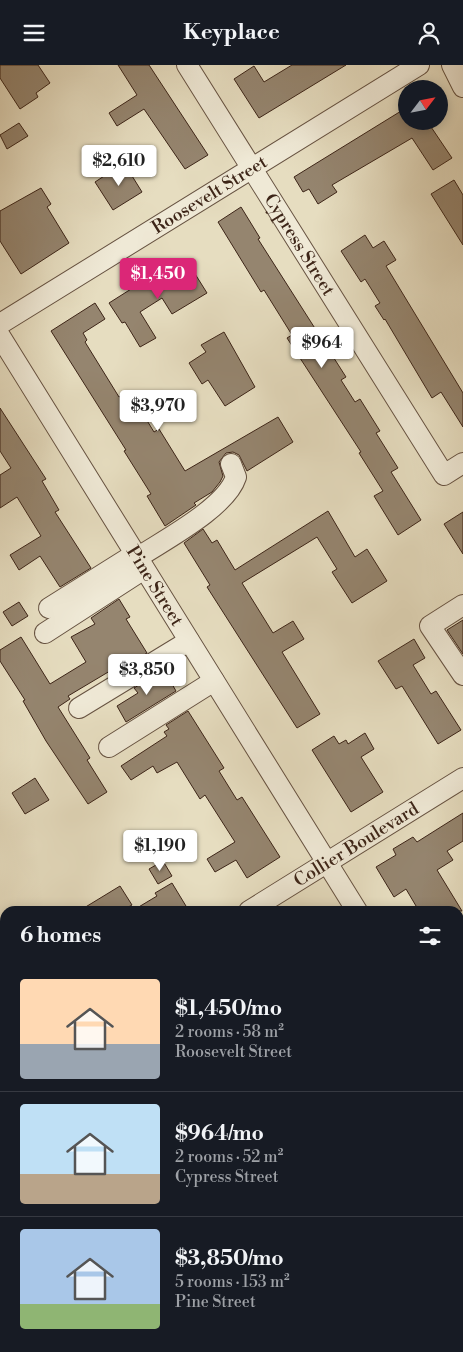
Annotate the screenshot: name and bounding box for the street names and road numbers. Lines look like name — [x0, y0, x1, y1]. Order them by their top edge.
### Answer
street label: Roosevelt Street — [147, 150, 272, 239]
street label: Cypress Street — [259, 189, 341, 301]
street label: Pine Street — [121, 541, 189, 631]
street label: Collier Boulevard — [289, 797, 423, 892]

